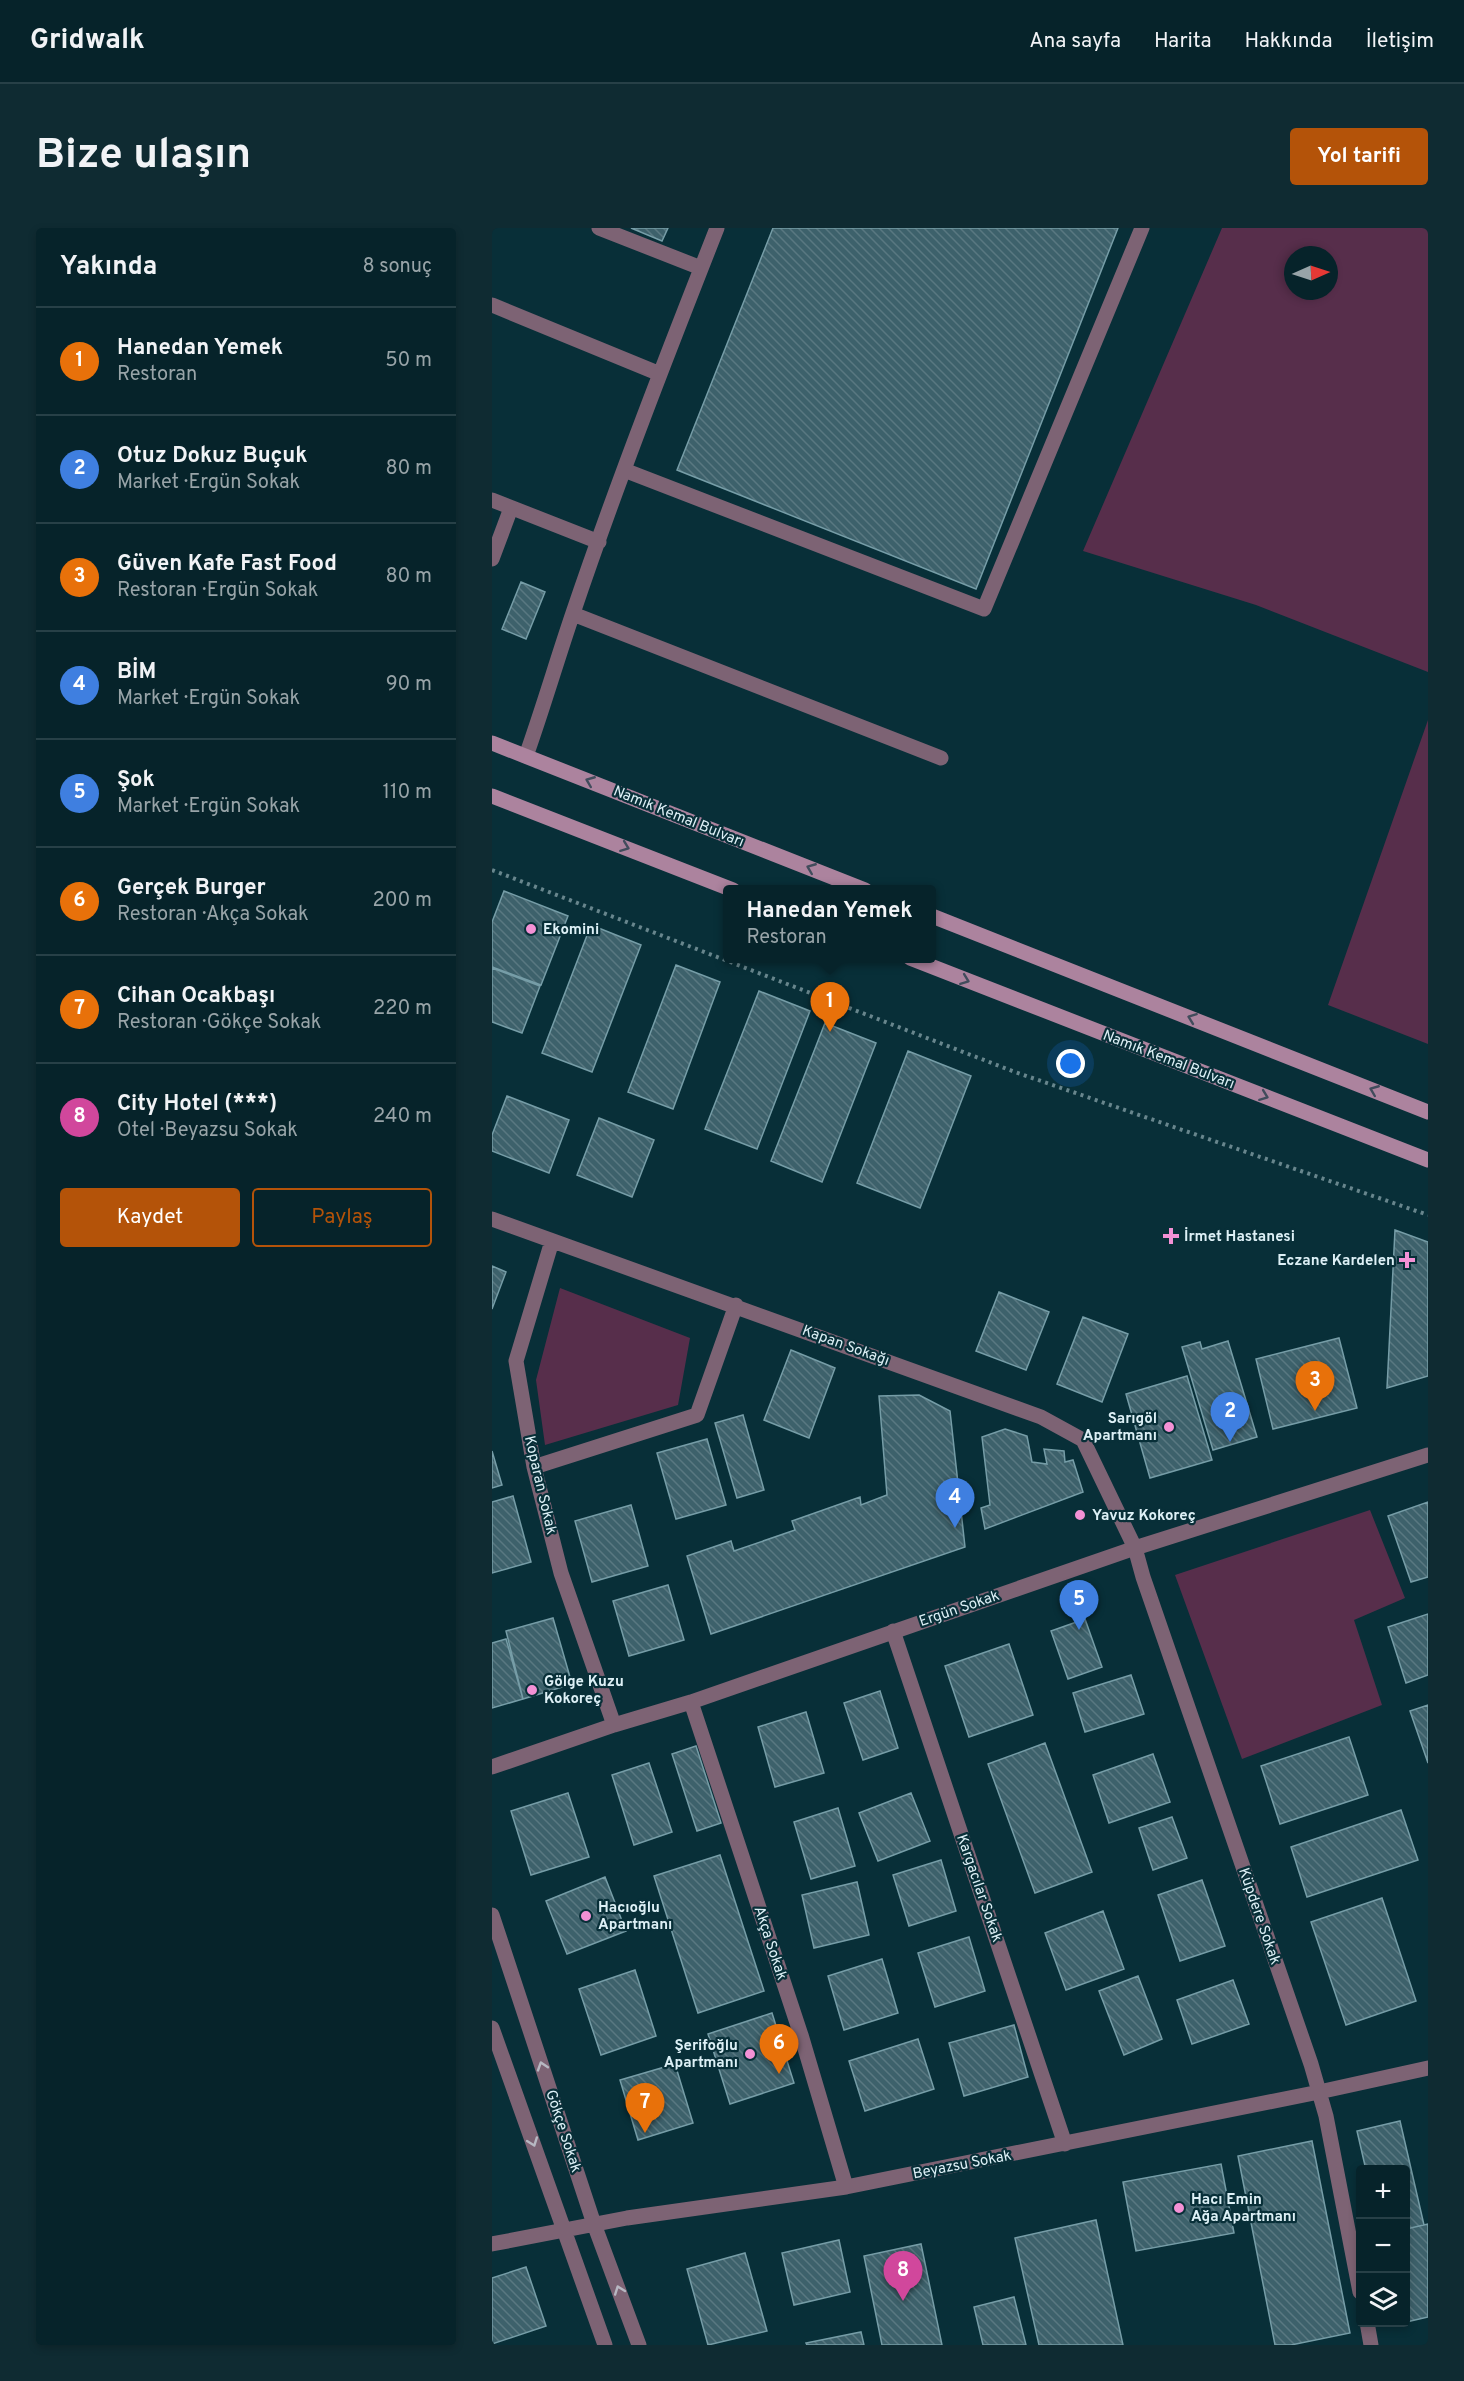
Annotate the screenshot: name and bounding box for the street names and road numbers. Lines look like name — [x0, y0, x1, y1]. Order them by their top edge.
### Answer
street label: Namık Kemal Bulvarı — [610, 782, 747, 852]
street label: Namık Kemal Bulvarı — [1100, 1027, 1237, 1094]
street label: Kapan Sokağı — [799, 1322, 892, 1371]
street label: Koparan Sokak — [519, 1434, 560, 1537]
street label: Ergün Sokak — [917, 1587, 1002, 1632]
street label: Kargacılar Sokak — [951, 1832, 1006, 1945]
street label: Küpdere Sokak — [1233, 1866, 1284, 1967]
street label: Akça Sokak — [749, 1904, 791, 1983]
street label: Gökçe Sokak — [540, 2088, 585, 2175]
street label: Beyazsu Sokak — [911, 2147, 1013, 2184]

